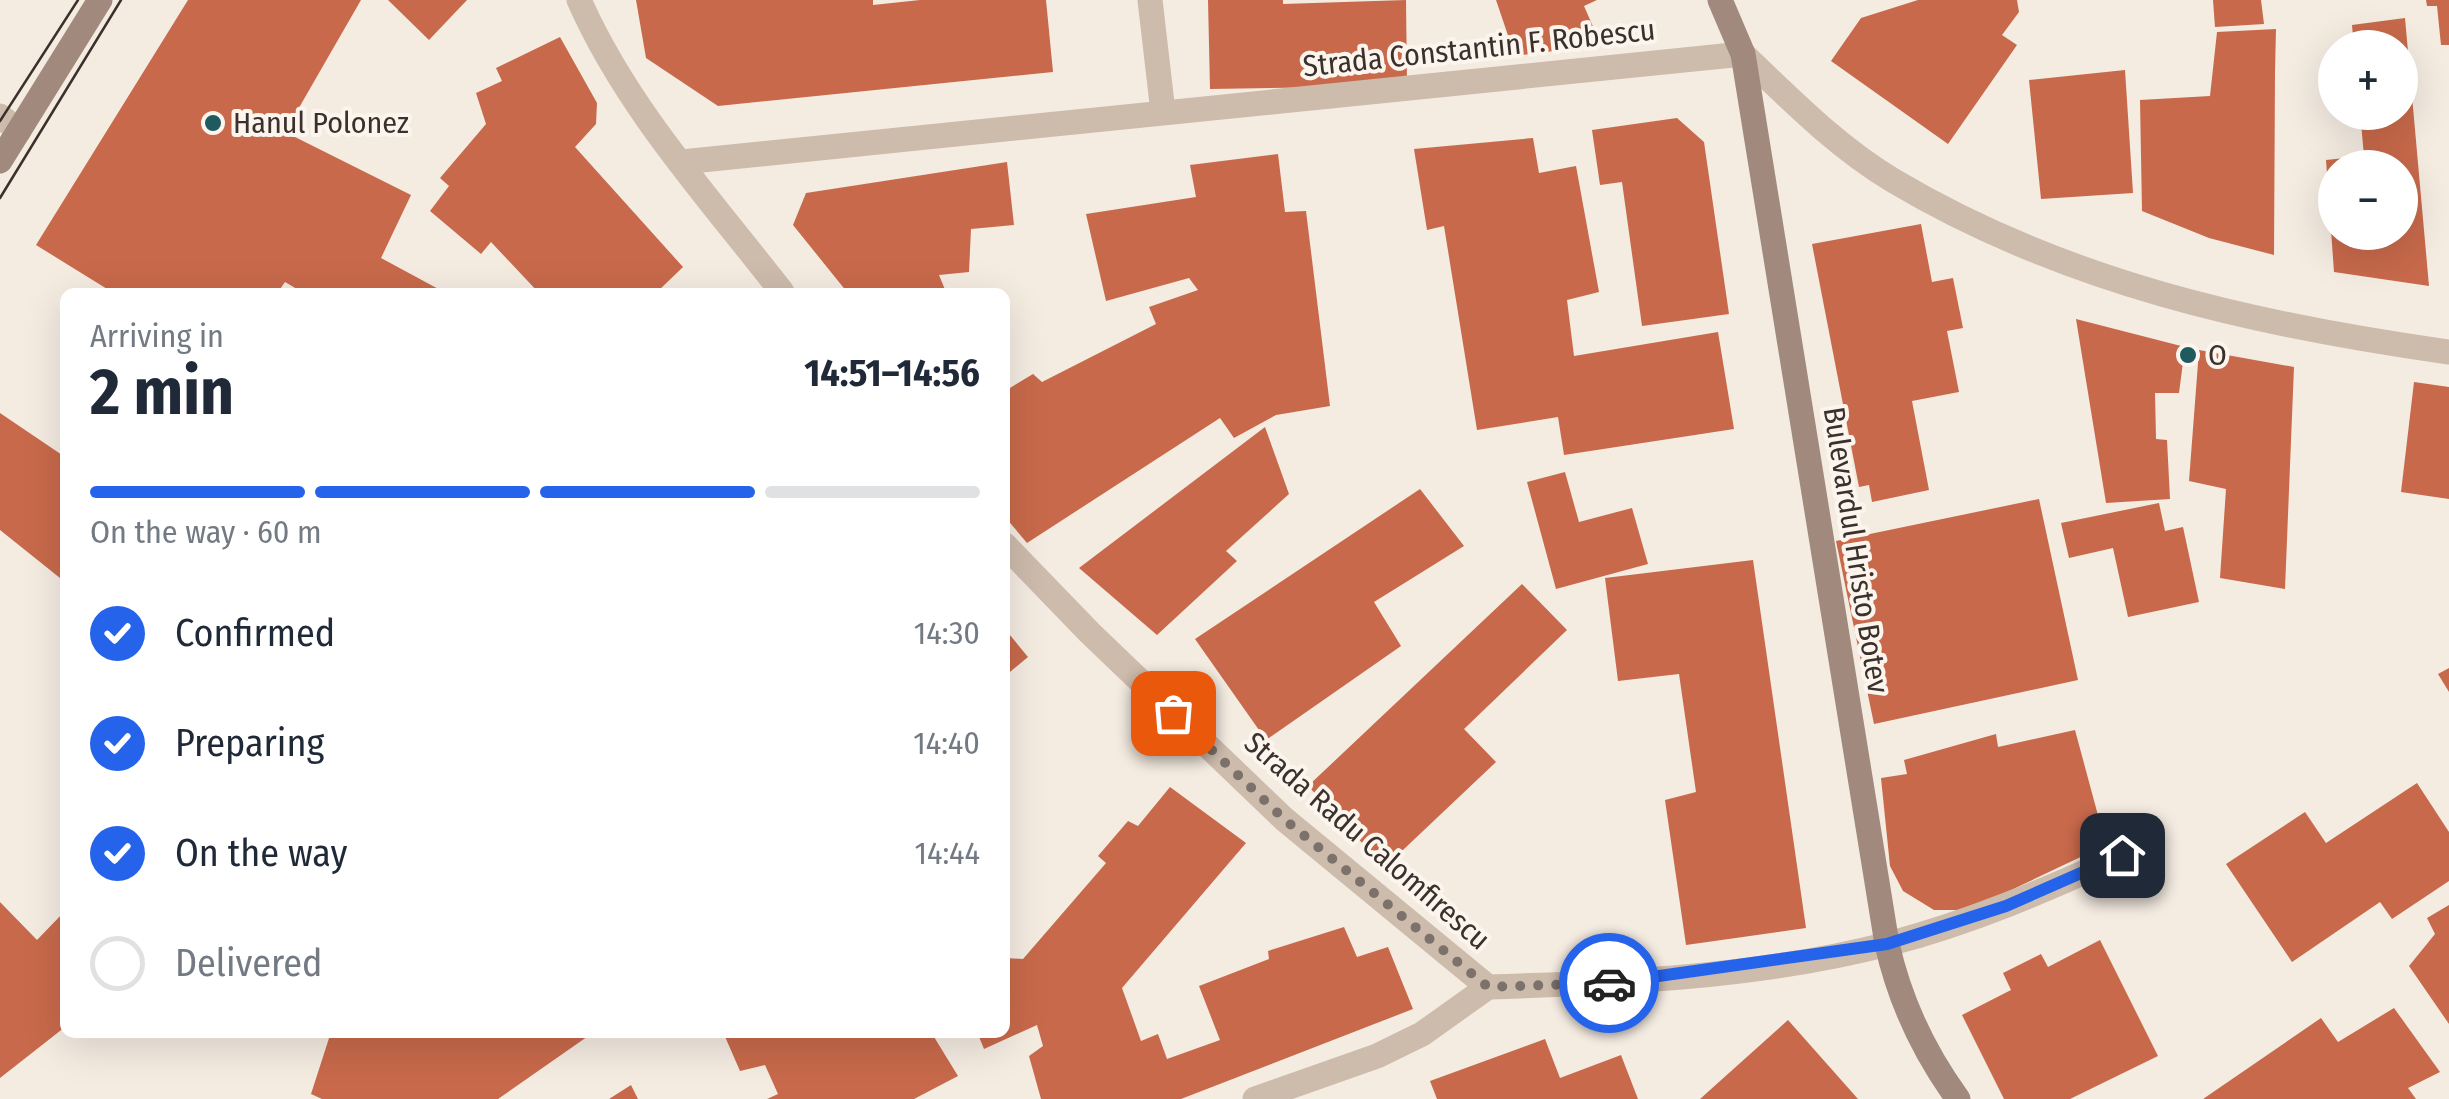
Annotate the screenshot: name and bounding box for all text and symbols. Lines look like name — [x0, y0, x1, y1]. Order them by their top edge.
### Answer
street label: Strada Constantin F. Robescu — [1301, 12, 1657, 84]
map controls — [2318, 30, 2418, 250]
button: + — [2318, 30, 2418, 130]
place label: Hanul Polonez — [233, 105, 409, 141]
marker: Hanul Polonez — [202, 112, 224, 134]
button: − — [2318, 150, 2418, 250]
text: Arriving in — [90, 317, 224, 355]
place label: O — [2208, 337, 2227, 373]
marker: O — [2177, 344, 2199, 366]
text: 14:51–14:56 — [804, 350, 980, 396]
text: 2 min — [90, 353, 234, 431]
street label: Bulevardul Hristo Botev — [1816, 404, 1897, 696]
text: On the way · 60 m — [90, 513, 322, 551]
icon: check — [90, 606, 145, 661]
text: Confirmed — [175, 610, 335, 656]
text: 14:30 — [914, 614, 980, 652]
pin — [1131, 671, 1216, 756]
icon: bag — [1146, 686, 1201, 741]
icon: check — [90, 716, 145, 771]
text: Preparing — [175, 720, 324, 766]
text: 14:40 — [913, 724, 980, 762]
street label: Strada Radu Calomfirescu — [1237, 725, 1497, 957]
pin — [2080, 813, 2165, 898]
icon: check — [90, 826, 145, 881]
icon: home — [2095, 828, 2150, 883]
text: On the way — [175, 830, 347, 876]
text: 14:44 — [914, 834, 980, 872]
courier — [1559, 933, 1659, 1033]
text: Delivered — [175, 940, 322, 986]
icon: car — [1582, 956, 1637, 1011]

